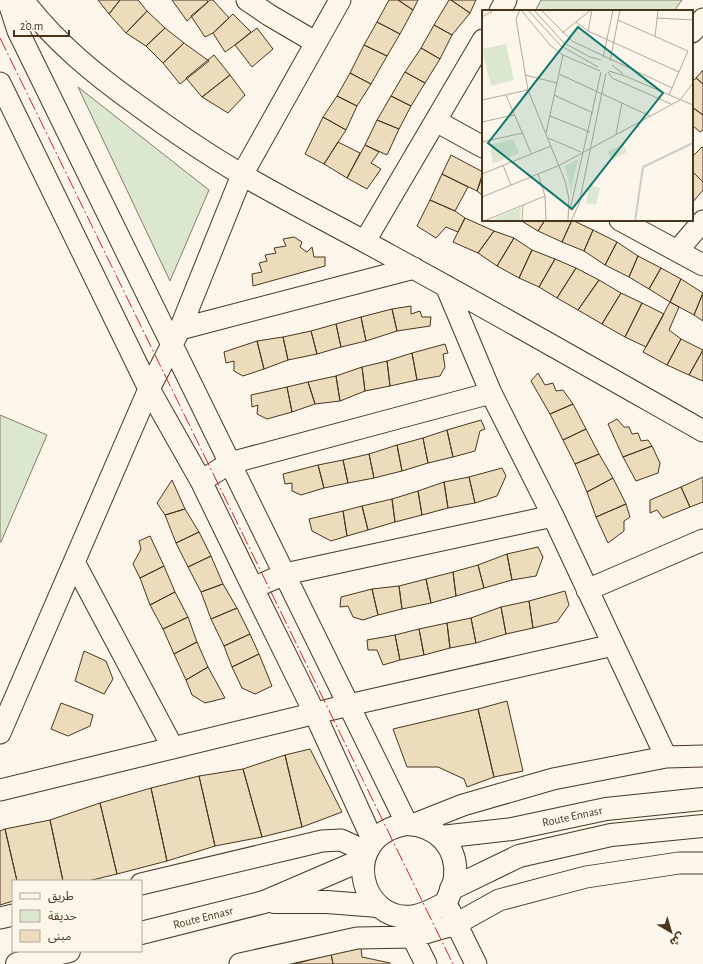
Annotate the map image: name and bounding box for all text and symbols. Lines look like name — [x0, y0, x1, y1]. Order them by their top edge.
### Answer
inset map — [482, 10, 693, 221]
scale bar — [14, 12, 69, 38]
text: 20 m — [20, 20, 43, 32]
street label: Route Ennasr — [541, 804, 604, 828]
legend — [12, 880, 142, 952]
text: طريق — [48, 890, 74, 904]
street label: Route Ennasr — [172, 904, 234, 931]
text: حديقة — [48, 910, 77, 923]
north arrow — [651, 912, 691, 952]
text: مبنى — [48, 930, 71, 943]
text: ش — [667, 930, 686, 948]

